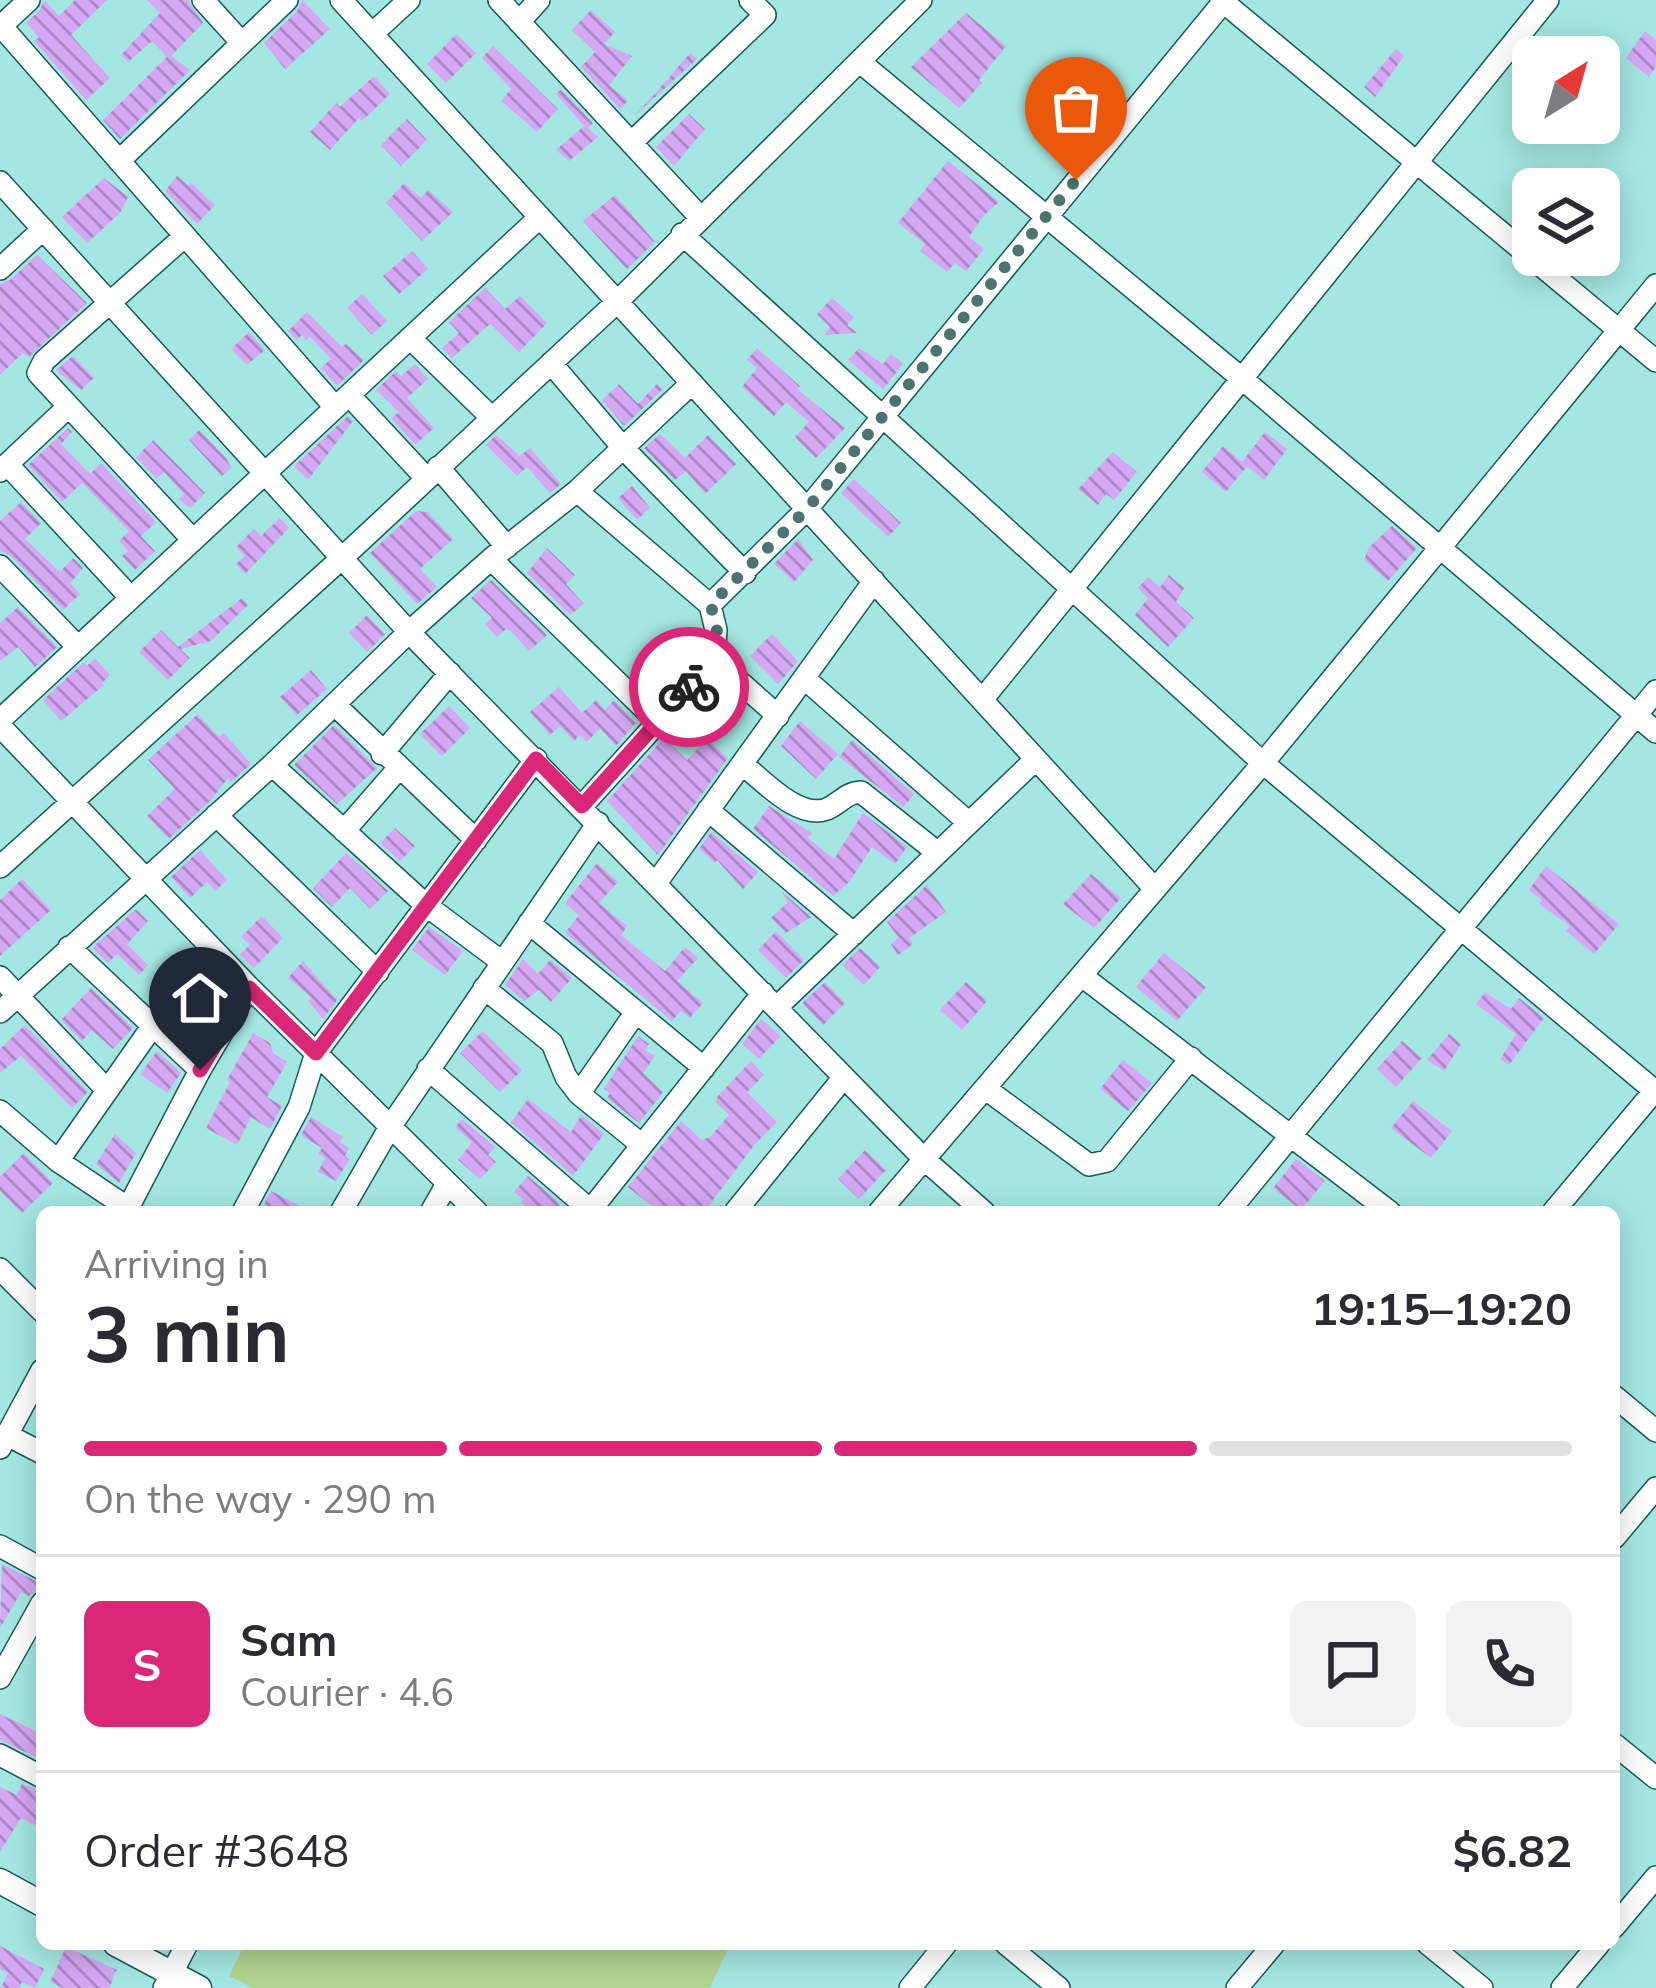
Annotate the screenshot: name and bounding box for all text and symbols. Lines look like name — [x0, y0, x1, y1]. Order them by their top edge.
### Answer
north arrow — [1512, 36, 1620, 144]
map controls — [1512, 36, 1620, 276]
pin — [1025, 57, 1127, 180]
icon: bag — [1043, 75, 1109, 141]
button: layers — [1512, 168, 1620, 276]
courier — [629, 627, 749, 747]
icon: bike — [656, 654, 722, 720]
pin — [149, 947, 251, 1070]
icon: home — [167, 965, 233, 1031]
text: Arriving in — [84, 1239, 269, 1288]
text: 19:15–19:20 — [1311, 1280, 1572, 1336]
text: 3 min — [84, 1284, 290, 1382]
text: On the way · 290 m — [84, 1474, 436, 1523]
button: chat — [1290, 1601, 1416, 1727]
button: phone — [1446, 1601, 1572, 1727]
text: Sam — [240, 1611, 337, 1667]
text: S — [132, 1636, 162, 1692]
text: Courier · 4.6 — [240, 1667, 454, 1716]
text: Order #3648 — [84, 1822, 349, 1878]
text: $6.82 — [1453, 1822, 1572, 1878]

